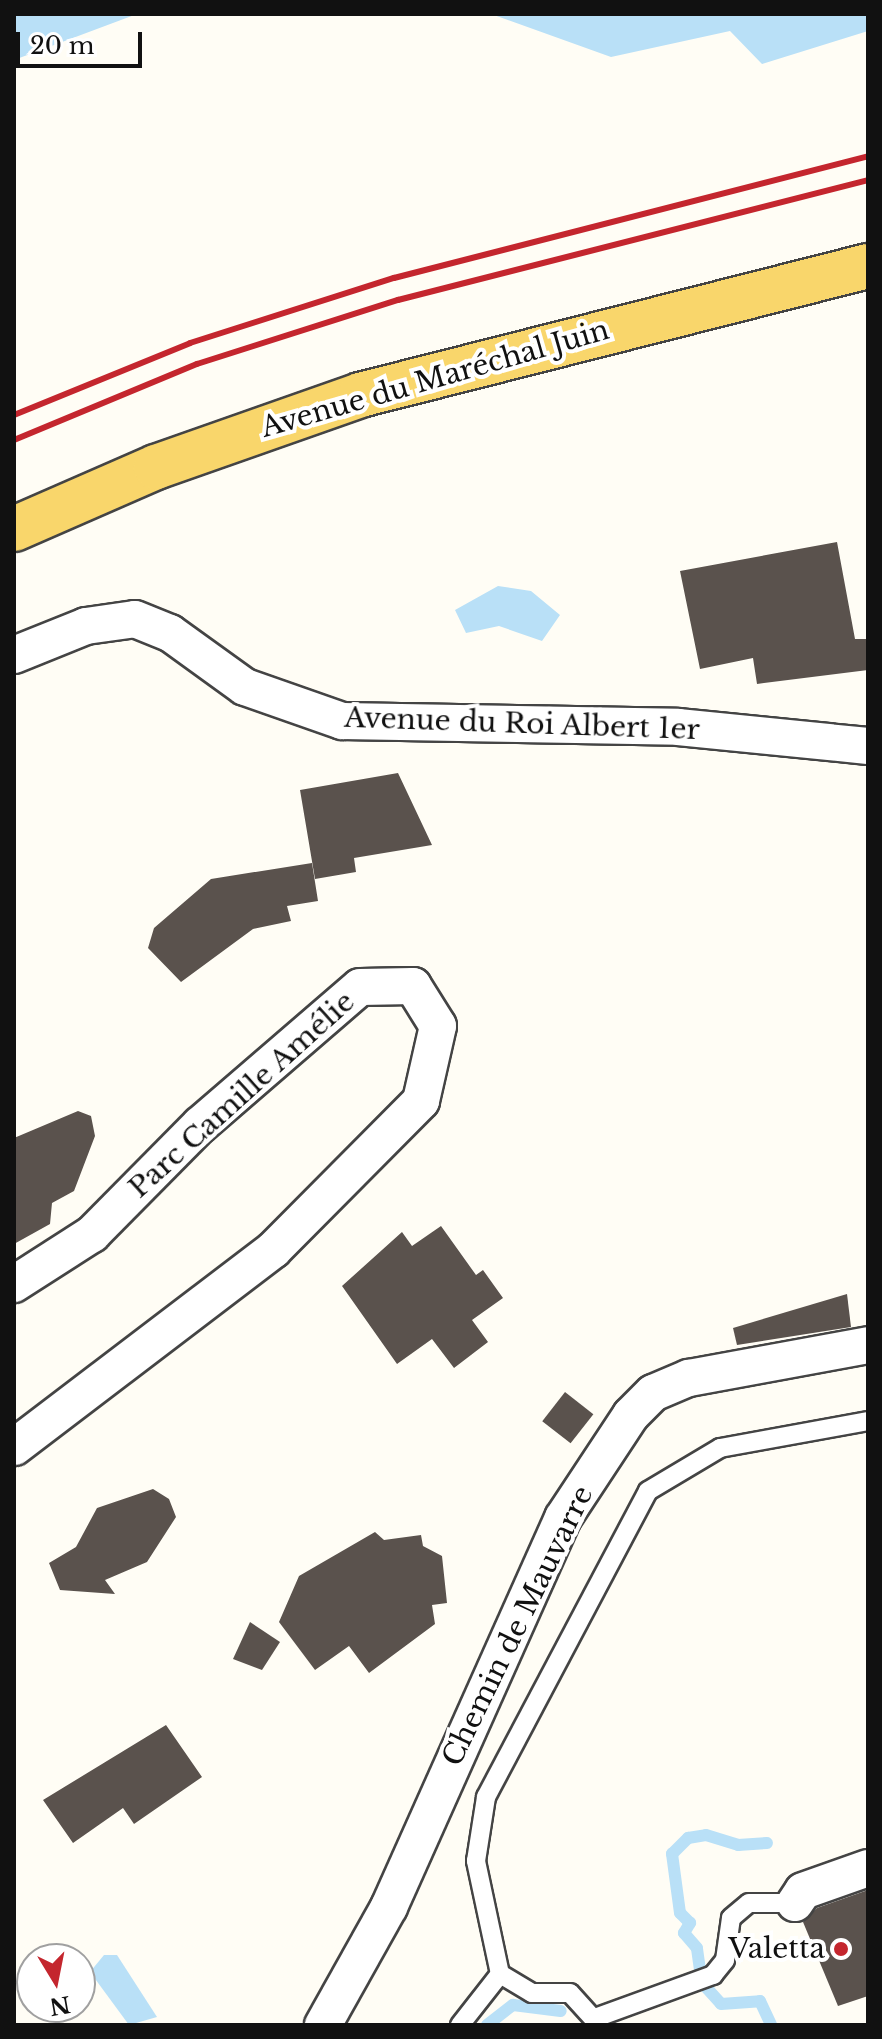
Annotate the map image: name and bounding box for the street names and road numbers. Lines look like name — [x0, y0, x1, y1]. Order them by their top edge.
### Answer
street label: Avenue du Maréchal Juin — [257, 313, 613, 445]
street label: Avenue du Roi Albert 1er — [343, 701, 701, 747]
street label: Parc Camille Amélie — [122, 985, 362, 1205]
street label: Chemin de Mauvarre — [436, 1481, 600, 1771]

